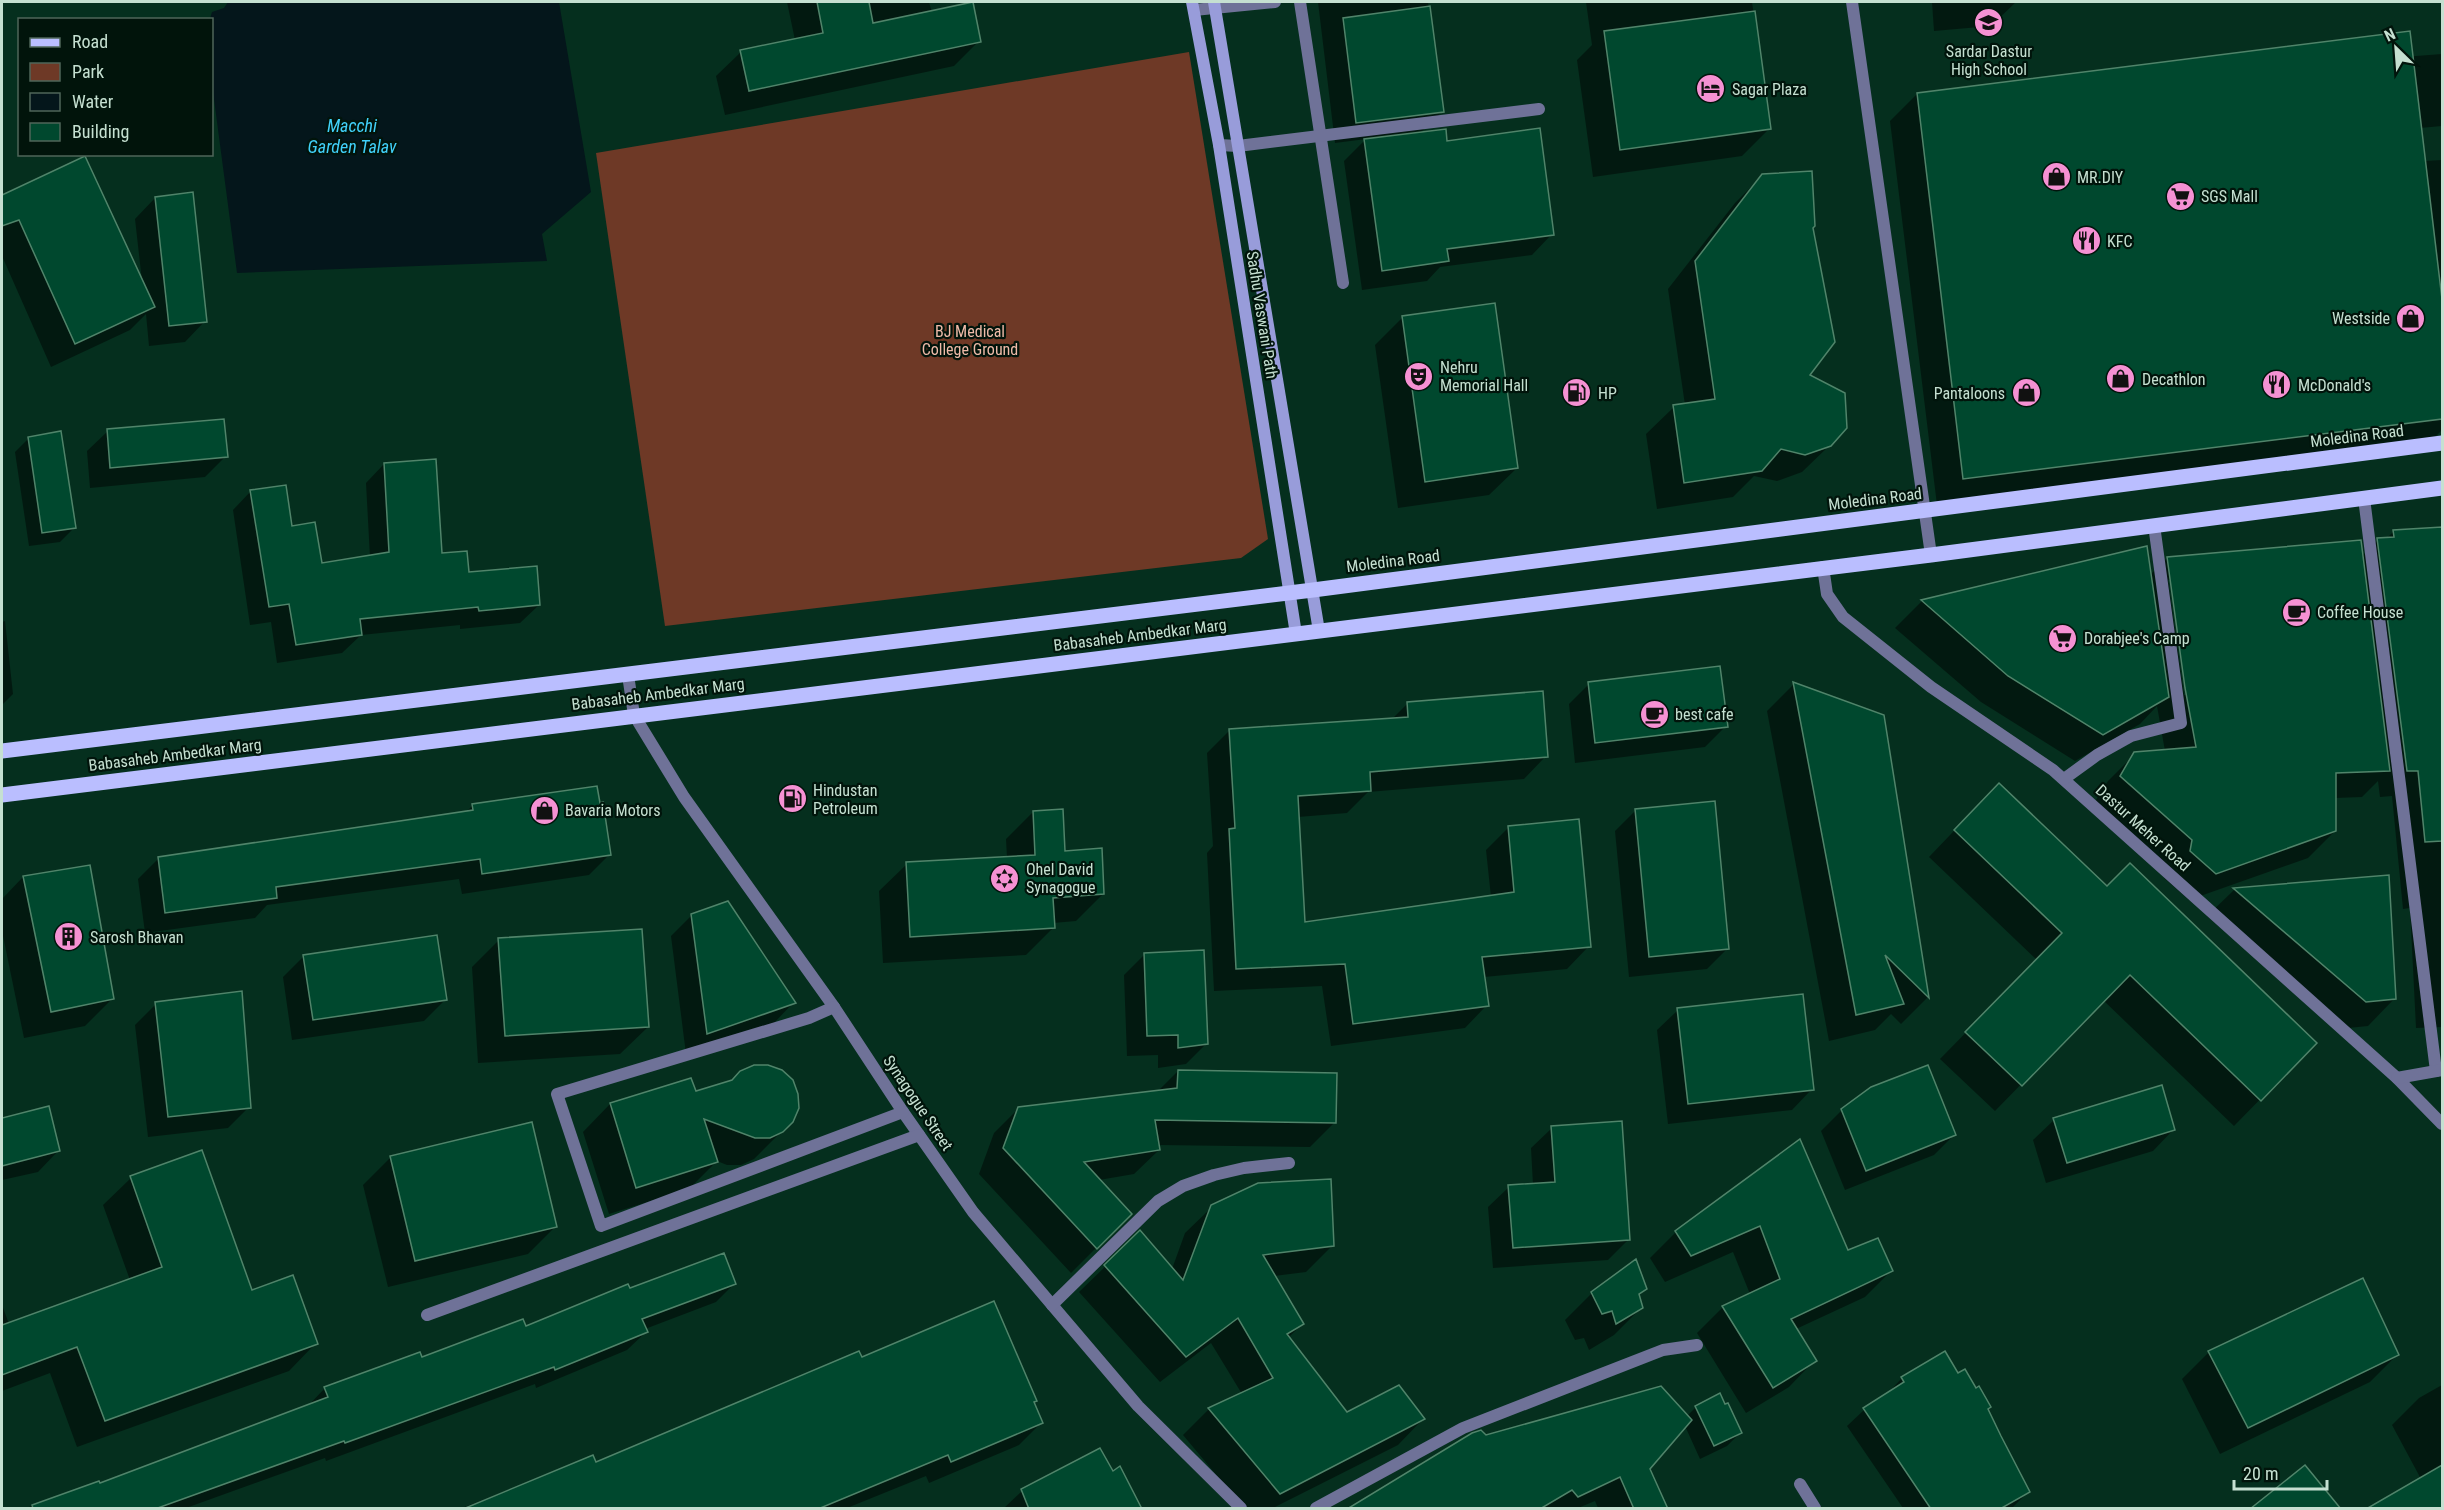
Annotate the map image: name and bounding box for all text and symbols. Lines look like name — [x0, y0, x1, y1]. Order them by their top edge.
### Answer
school or university icon: Sardar Dastur High School — [1973, 7, 2005, 39]
legend — [18, 18, 213, 156]
north arrow — [2366, 18, 2426, 78]
text: N — [2381, 24, 2398, 46]
text: Road — [72, 31, 108, 52]
place label: Sardar Dastur High School — [1946, 42, 2032, 79]
text: Park — [72, 61, 104, 82]
hotel icon: Sagar Plaza — [1695, 73, 1727, 105]
place label: Sagar Plaza — [1732, 80, 1807, 99]
text: Water — [72, 91, 114, 112]
water label: Macchi Garden Talav — [307, 115, 397, 157]
text: Building — [72, 121, 129, 142]
shop icon: MR.DIY — [2040, 161, 2072, 193]
place label: MR.DIY — [2077, 168, 2124, 187]
supermarket icon: SGS Mall — [2164, 180, 2196, 212]
place label: SGS Mall — [2201, 187, 2258, 206]
restaurant icon: KFC — [2070, 225, 2102, 257]
place label: KFC — [2107, 232, 2133, 251]
street label: Sadhu Vaswani Path — [1243, 250, 1281, 380]
shop icon: Westside — [2395, 302, 2427, 334]
place label: Westside — [2332, 309, 2390, 328]
park label: BJ Medical College Ground — [922, 322, 1018, 359]
place label: Nehru Memorial Hall — [1440, 358, 1528, 395]
theatre icon: Nehru Memorial Hall — [1403, 360, 1435, 392]
shop icon: Decathlon — [2105, 363, 2137, 395]
restaurant icon: McDonald's — [2261, 369, 2293, 401]
place label: Decathlon — [2142, 370, 2206, 389]
place label: McDonald's — [2298, 376, 2371, 395]
fuel station icon: HP — [1561, 377, 1593, 409]
shop icon: Pantaloons — [2010, 377, 2042, 409]
place label: HP — [1598, 384, 1617, 403]
place label: Pantaloons — [1934, 384, 2005, 403]
street label: Moledina Road — [2309, 421, 2405, 451]
street label: Moledina Road — [1827, 484, 1923, 514]
street label: Moledina Road — [1345, 546, 1441, 576]
cafe icon: Coffee House — [2280, 596, 2312, 628]
place label: Coffee House — [2317, 603, 2403, 622]
street label: Babasaheb Ambedkar Marg — [1052, 615, 1228, 655]
supermarket icon: Dorabjee's Camp — [2047, 622, 2079, 654]
place label: Dorabjee's Camp — [2084, 629, 2190, 648]
street label: Babasaheb Ambedkar Marg — [570, 674, 746, 714]
cafe icon: best cafe — [1638, 698, 1670, 730]
place label: best cafe — [1675, 705, 1734, 724]
street label: Babasaheb Ambedkar Marg — [87, 735, 263, 775]
place label: Hindustan Petroleum — [813, 781, 878, 818]
street label: Dastur Meher Road — [2092, 781, 2194, 875]
fuel station icon: Hindustan Petroleum — [776, 783, 808, 815]
shop icon: Bavaria Motors — [528, 794, 560, 826]
place label: Bavaria Motors — [565, 801, 660, 820]
place label: Ohel David Synagogue — [1026, 860, 1095, 897]
synagogue icon: Ohel David Synagogue — [989, 862, 1021, 894]
building icon: Sarosh Bhavan — [53, 921, 85, 953]
place label: Sarosh Bhavan — [90, 928, 184, 947]
street label: Synagogue Street — [879, 1052, 957, 1154]
scale bar — [2234, 1453, 2327, 1491]
text: 20 m — [2243, 1463, 2278, 1484]

